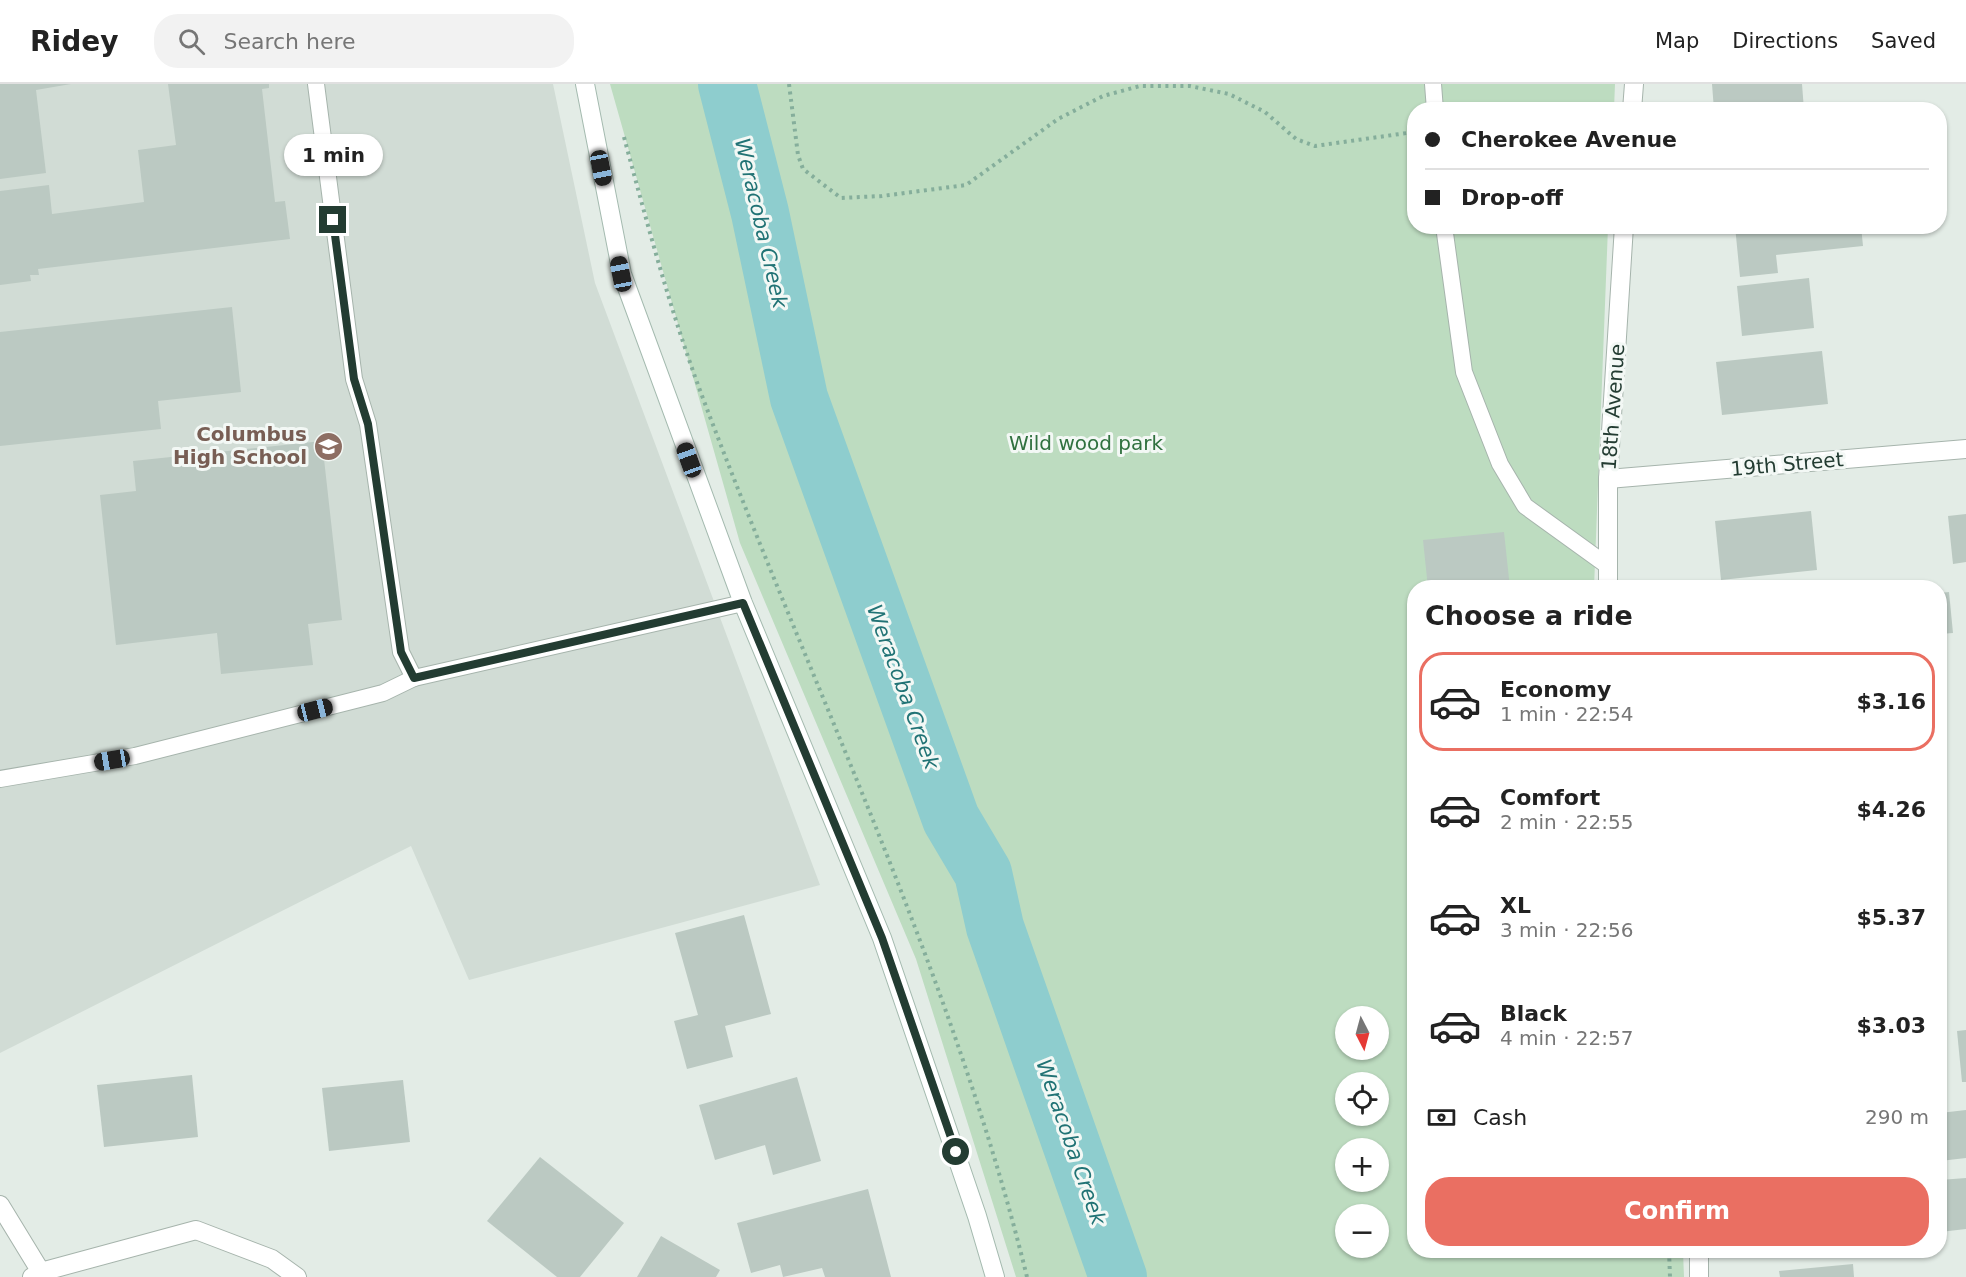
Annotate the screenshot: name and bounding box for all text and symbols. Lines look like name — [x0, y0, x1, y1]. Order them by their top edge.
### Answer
search box — [154, 14, 574, 68]
text: Ridey — [30, 25, 118, 58]
icon: search — [175, 25, 208, 58]
text: Search here — [223, 29, 356, 54]
text: Map — [1655, 29, 1699, 53]
text: Directions — [1732, 29, 1838, 53]
text: Saved — [1871, 29, 1936, 53]
text: Cherokee Avenue — [1461, 127, 1677, 152]
callout: 1 min — [284, 133, 382, 175]
water label: Weracoba Creek — [730, 136, 792, 311]
text: 1 min — [302, 143, 365, 167]
car — [589, 149, 613, 187]
text: Drop-off — [1461, 185, 1563, 210]
route end — [319, 206, 346, 233]
car — [609, 255, 633, 293]
street label: 18th Avenue — [1597, 343, 1629, 471]
place label: Columbus High School — [173, 422, 307, 469]
school or university icon: Columbus High School — [312, 430, 344, 462]
park label: Wild wood park — [1009, 431, 1163, 455]
car — [674, 440, 704, 480]
street label: 19th Street — [1730, 447, 1845, 481]
text: Choose a ride — [1425, 600, 1633, 631]
water label: Weracoba Creek — [862, 601, 944, 774]
icon: car — [1428, 675, 1482, 729]
text: Economy — [1500, 677, 1611, 702]
text: $3.16 — [1856, 689, 1926, 714]
car — [295, 697, 335, 723]
text: 1 min · 22:54 — [1500, 702, 1634, 726]
car — [93, 748, 131, 772]
icon: car — [1428, 783, 1482, 837]
text: Comfort — [1500, 785, 1600, 810]
text: $4.26 — [1856, 797, 1926, 822]
text: 2 min · 22:55 — [1500, 810, 1634, 834]
icon: car — [1428, 891, 1482, 945]
text: XL — [1500, 893, 1531, 918]
text: $5.37 — [1856, 905, 1926, 930]
text: 3 min · 22:56 — [1500, 918, 1634, 942]
icon: car — [1428, 999, 1482, 1053]
text: Black — [1500, 1001, 1567, 1026]
north arrow — [1335, 1006, 1389, 1060]
map controls — [1335, 1006, 1389, 1258]
text: $3.03 — [1856, 1013, 1926, 1038]
text: 4 min · 22:57 — [1500, 1026, 1634, 1050]
water label: Weracoba Creek — [1031, 1056, 1111, 1229]
button: locate — [1335, 1072, 1389, 1126]
icon: cash — [1425, 1101, 1458, 1134]
text: Cash — [1473, 1105, 1527, 1130]
text: 290 m — [1865, 1105, 1929, 1129]
route start — [942, 1138, 969, 1165]
button: + — [1335, 1138, 1389, 1192]
button: Confirm — [1425, 1177, 1929, 1246]
button: − — [1335, 1204, 1389, 1258]

